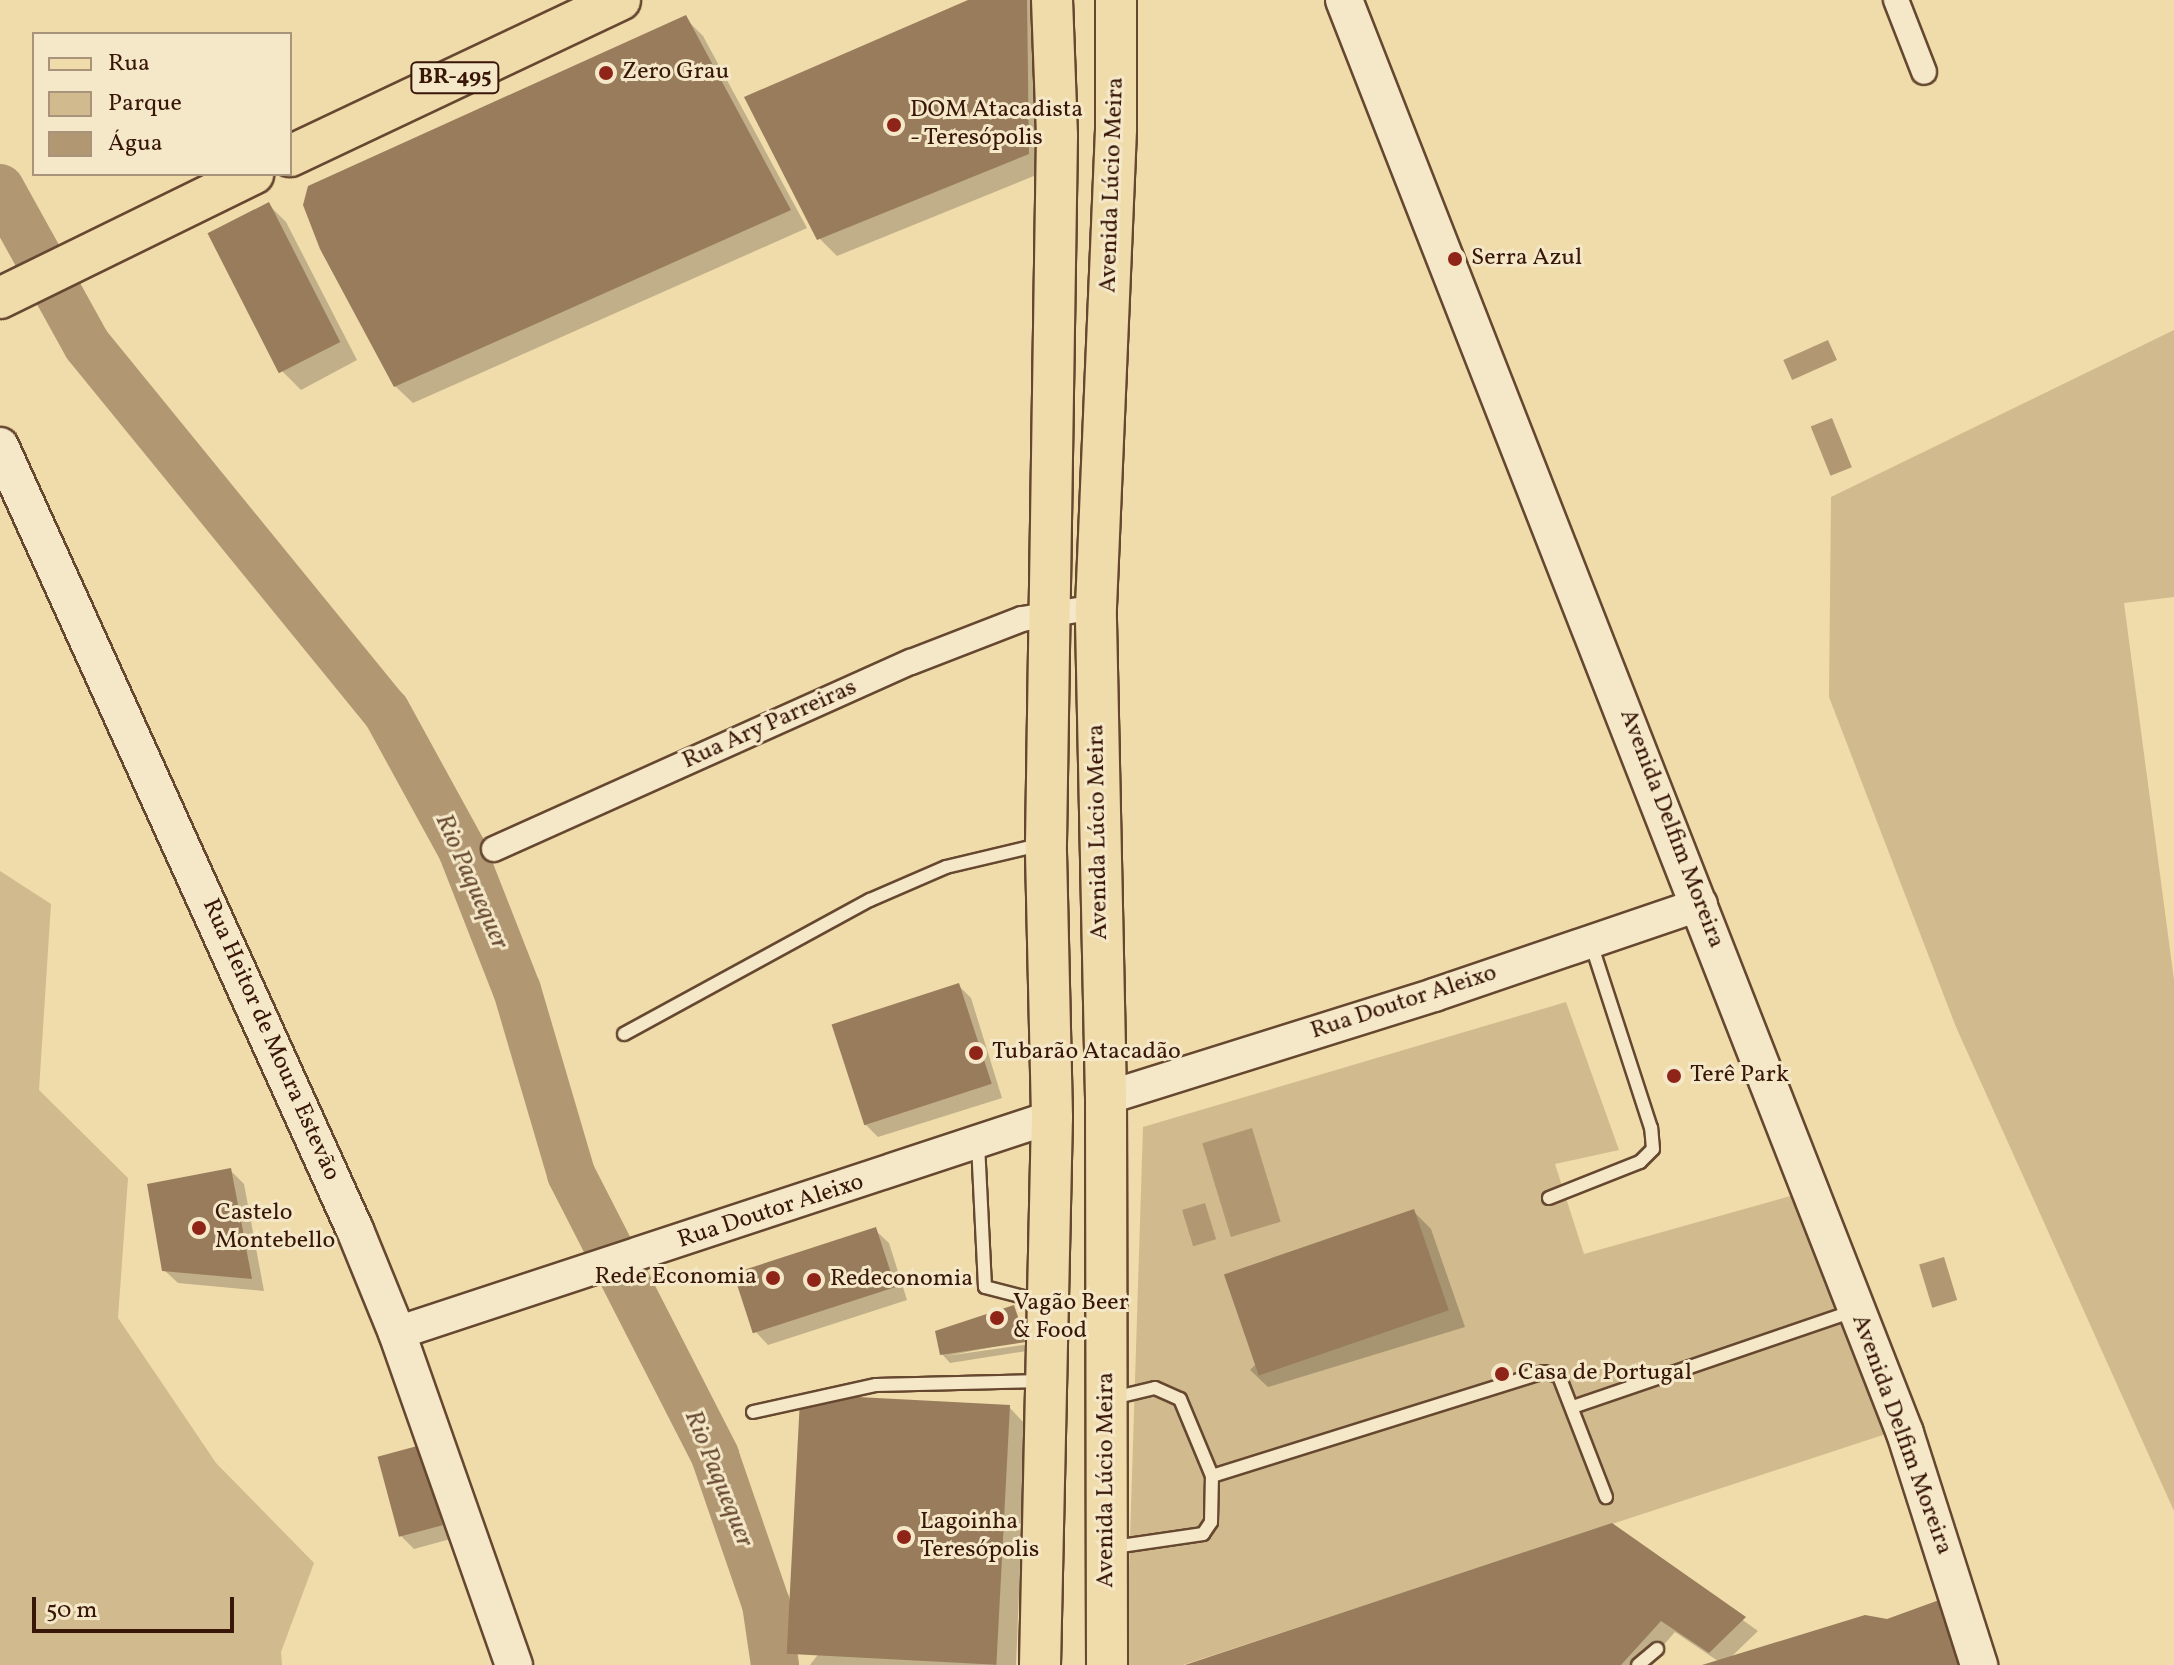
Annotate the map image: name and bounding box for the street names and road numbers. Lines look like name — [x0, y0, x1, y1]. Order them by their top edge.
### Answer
road number: BR-495 — [409, 60, 501, 96]
street label: Avenida Lúcio Meira — [1095, 77, 1131, 293]
street label: Rua Ary Parreiras — [678, 674, 862, 776]
street label: Avenida Delfim Moreira — [1612, 705, 1730, 953]
street label: Avenida Lúcio Meira — [1083, 724, 1115, 940]
street label: Rua Heitor de Moura Estevão — [195, 895, 345, 1185]
street label: Rua Doutor Aleixo — [1307, 959, 1501, 1047]
street label: Rua Doutor Aleixo — [674, 1168, 868, 1256]
street label: Avenida Delfim Moreira — [1844, 1311, 1958, 1559]
street label: Avenida Lúcio Meira — [1093, 1372, 1121, 1588]

